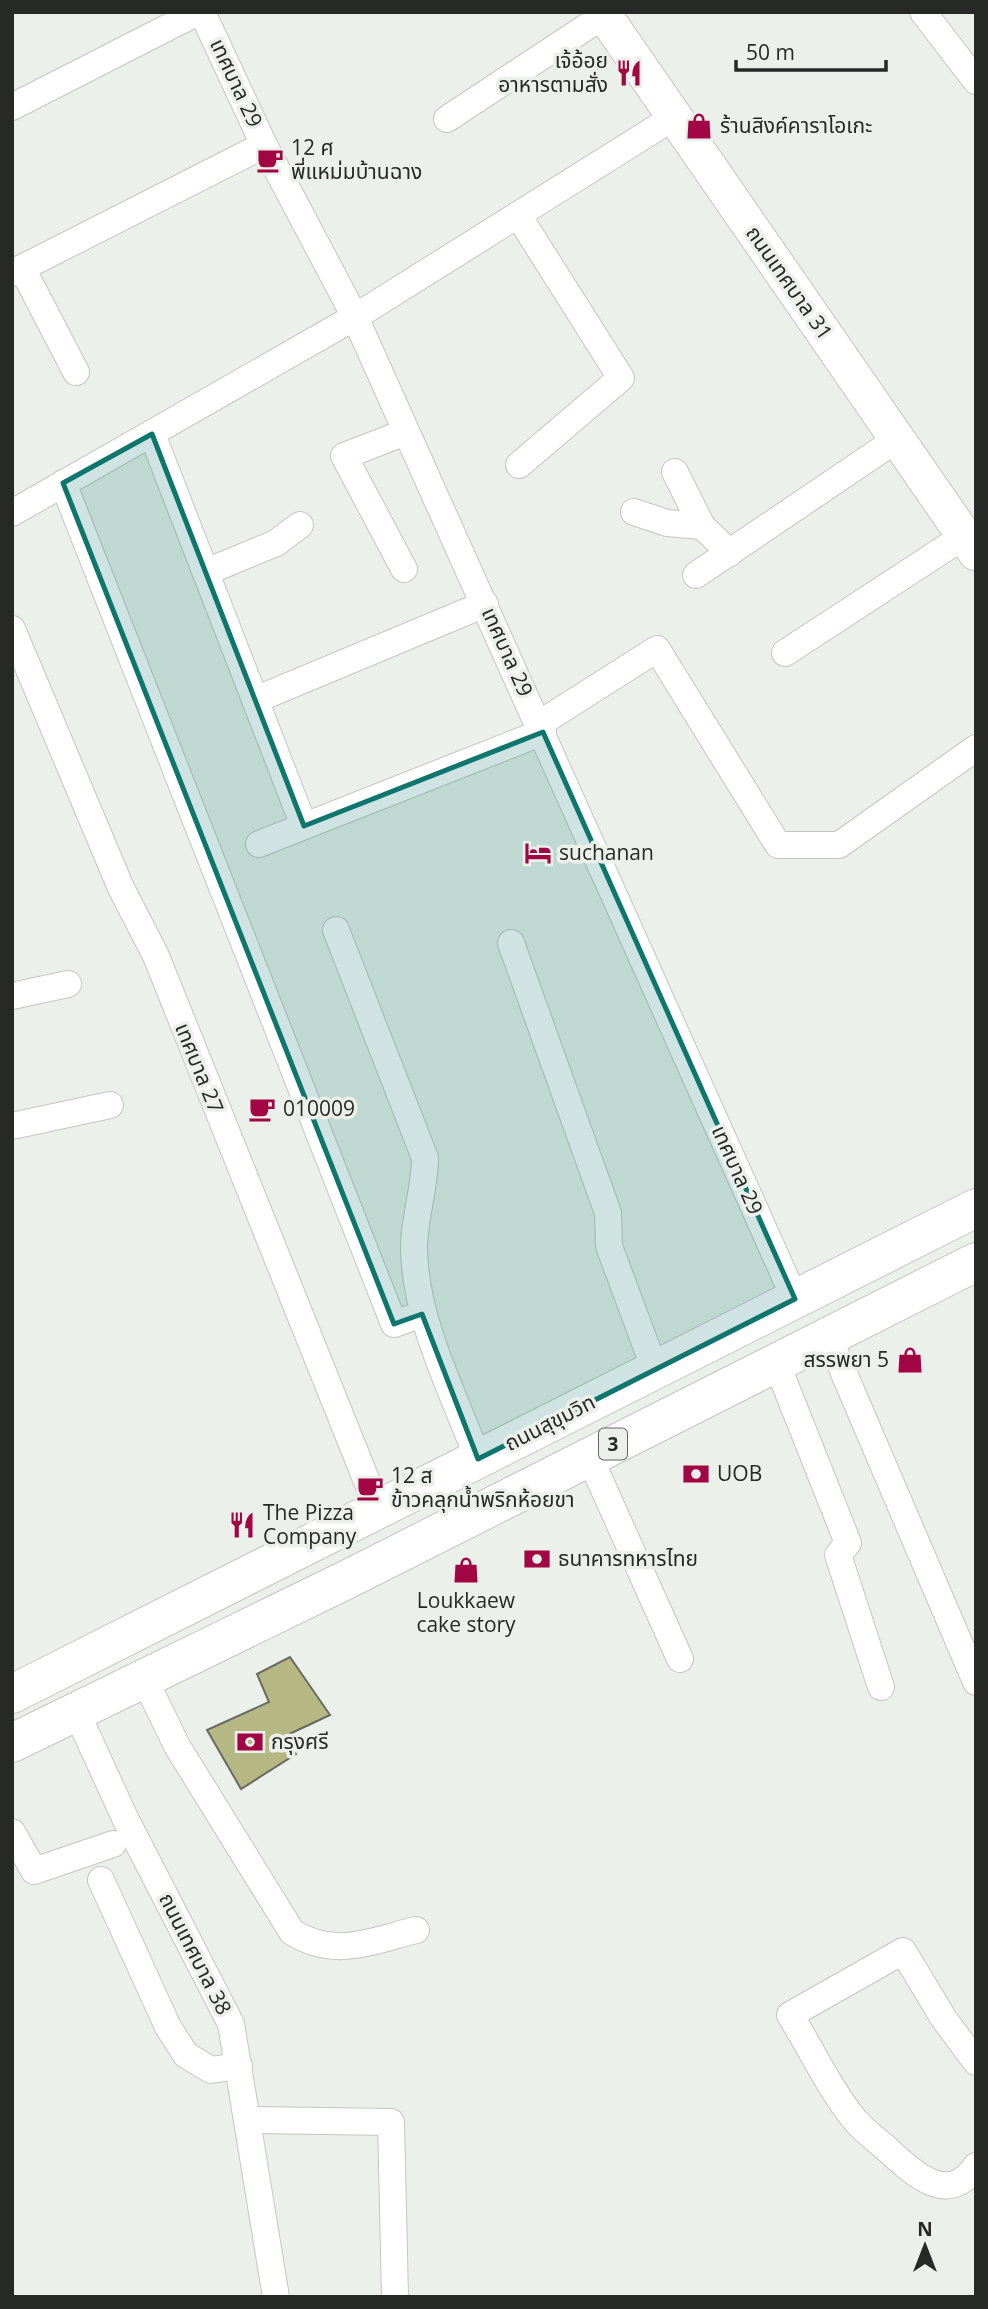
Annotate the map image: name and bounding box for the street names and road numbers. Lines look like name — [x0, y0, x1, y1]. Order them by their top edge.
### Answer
street label: เทศบาล 29 — [204, 34, 270, 131]
street label: ถนนเทศบาล 31 — [740, 220, 839, 345]
street label: เทศบาล 29 — [476, 603, 540, 701]
street label: เทศบาล 27 — [169, 1018, 231, 1117]
street label: เทศบาล 29 — [706, 1121, 770, 1219]
street label: ถนนสุขุมวิท — [500, 1387, 600, 1457]
road number: 3 — [599, 1428, 627, 1460]
street label: ถนนเทศบาล 38 — [153, 1888, 239, 2019]

